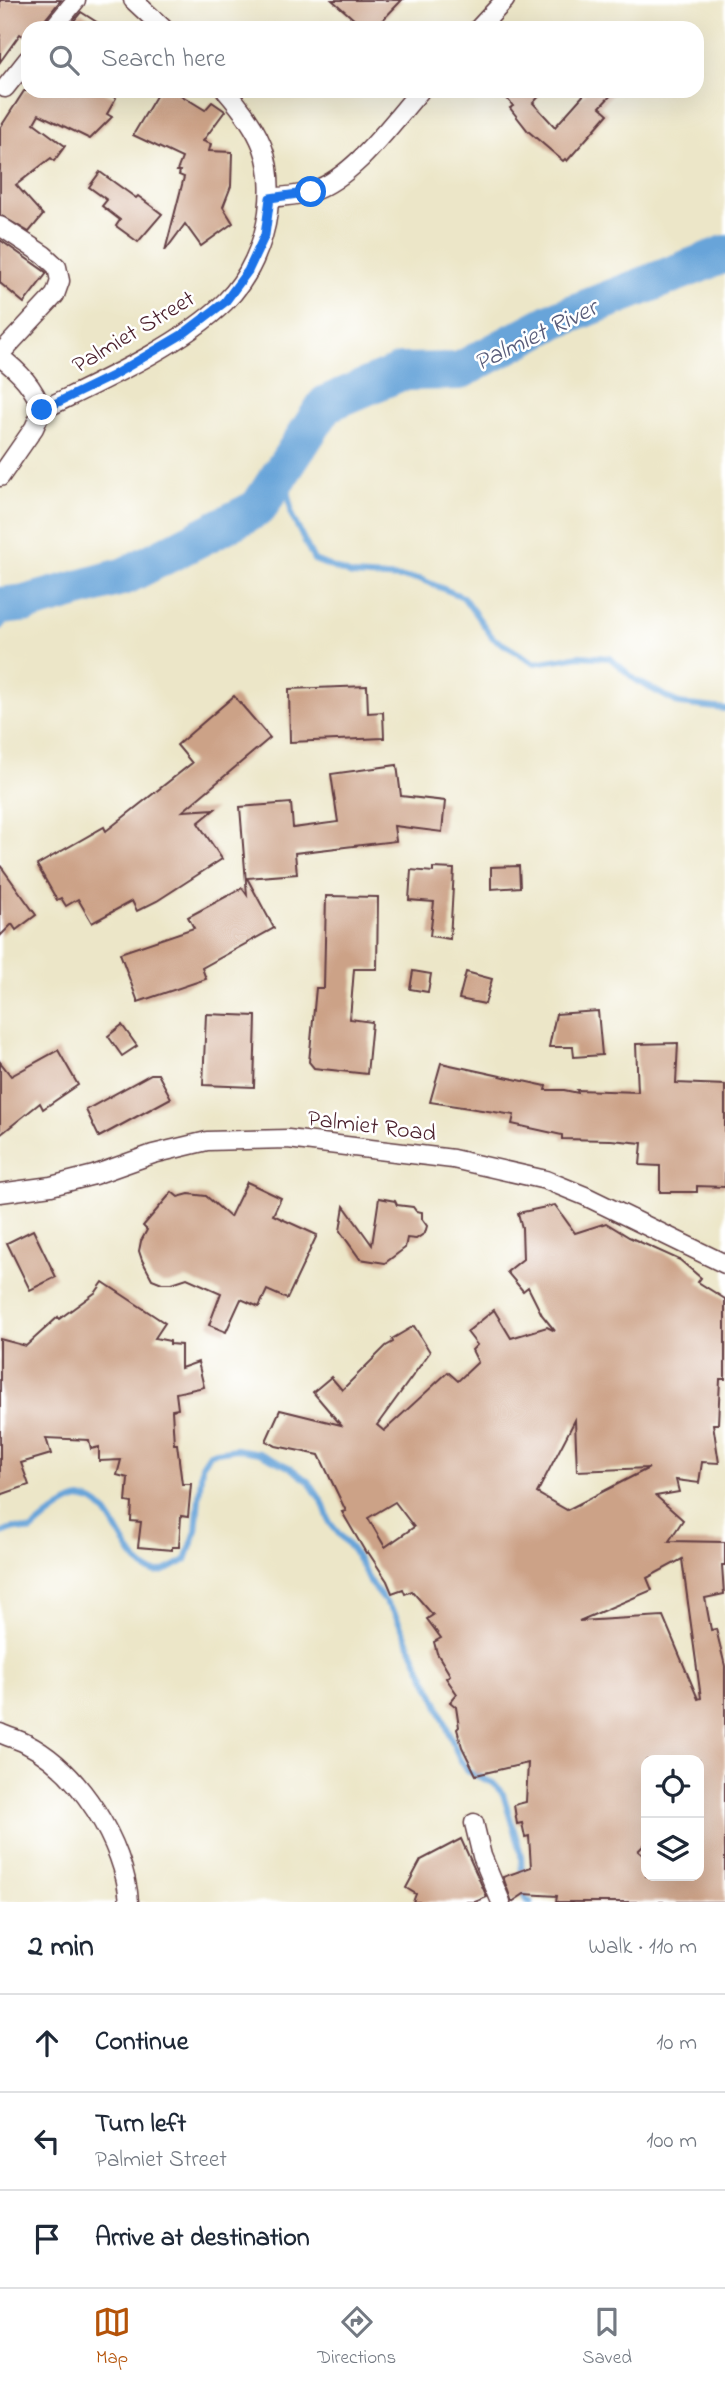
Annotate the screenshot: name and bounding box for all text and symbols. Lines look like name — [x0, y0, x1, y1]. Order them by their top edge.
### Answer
search box — [21, 21, 704, 98]
icon: search — [45, 41, 83, 79]
text: Search here — [101, 41, 226, 79]
route start — [295, 176, 326, 207]
street label: Palmiet Street — [66, 283, 202, 384]
water label: Palmiet River — [468, 289, 607, 383]
route end — [26, 394, 57, 425]
street label: Palmiet Road — [305, 1102, 439, 1153]
map controls — [641, 1755, 704, 1881]
button: locate — [641, 1755, 704, 1818]
button: layers — [641, 1818, 704, 1881]
text: 2 min — [28, 1926, 94, 1970]
text: Walk · 110 m — [588, 1931, 697, 1964]
icon: ahead — [28, 2024, 66, 2062]
text: Continue — [95, 2024, 188, 2062]
text: 10 m — [656, 2027, 697, 2060]
text: Turn left — [95, 2106, 186, 2144]
icon: left — [28, 2122, 66, 2160]
text: 100 m — [646, 2125, 697, 2158]
text: Palmiet Street — [95, 2144, 227, 2177]
icon: arrive — [28, 2220, 66, 2258]
text: Arrive at destination — [95, 2220, 310, 2258]
tab: Map — [93, 2303, 131, 2372]
tab: Directions — [317, 2303, 396, 2372]
tab: Saved — [582, 2303, 632, 2372]

